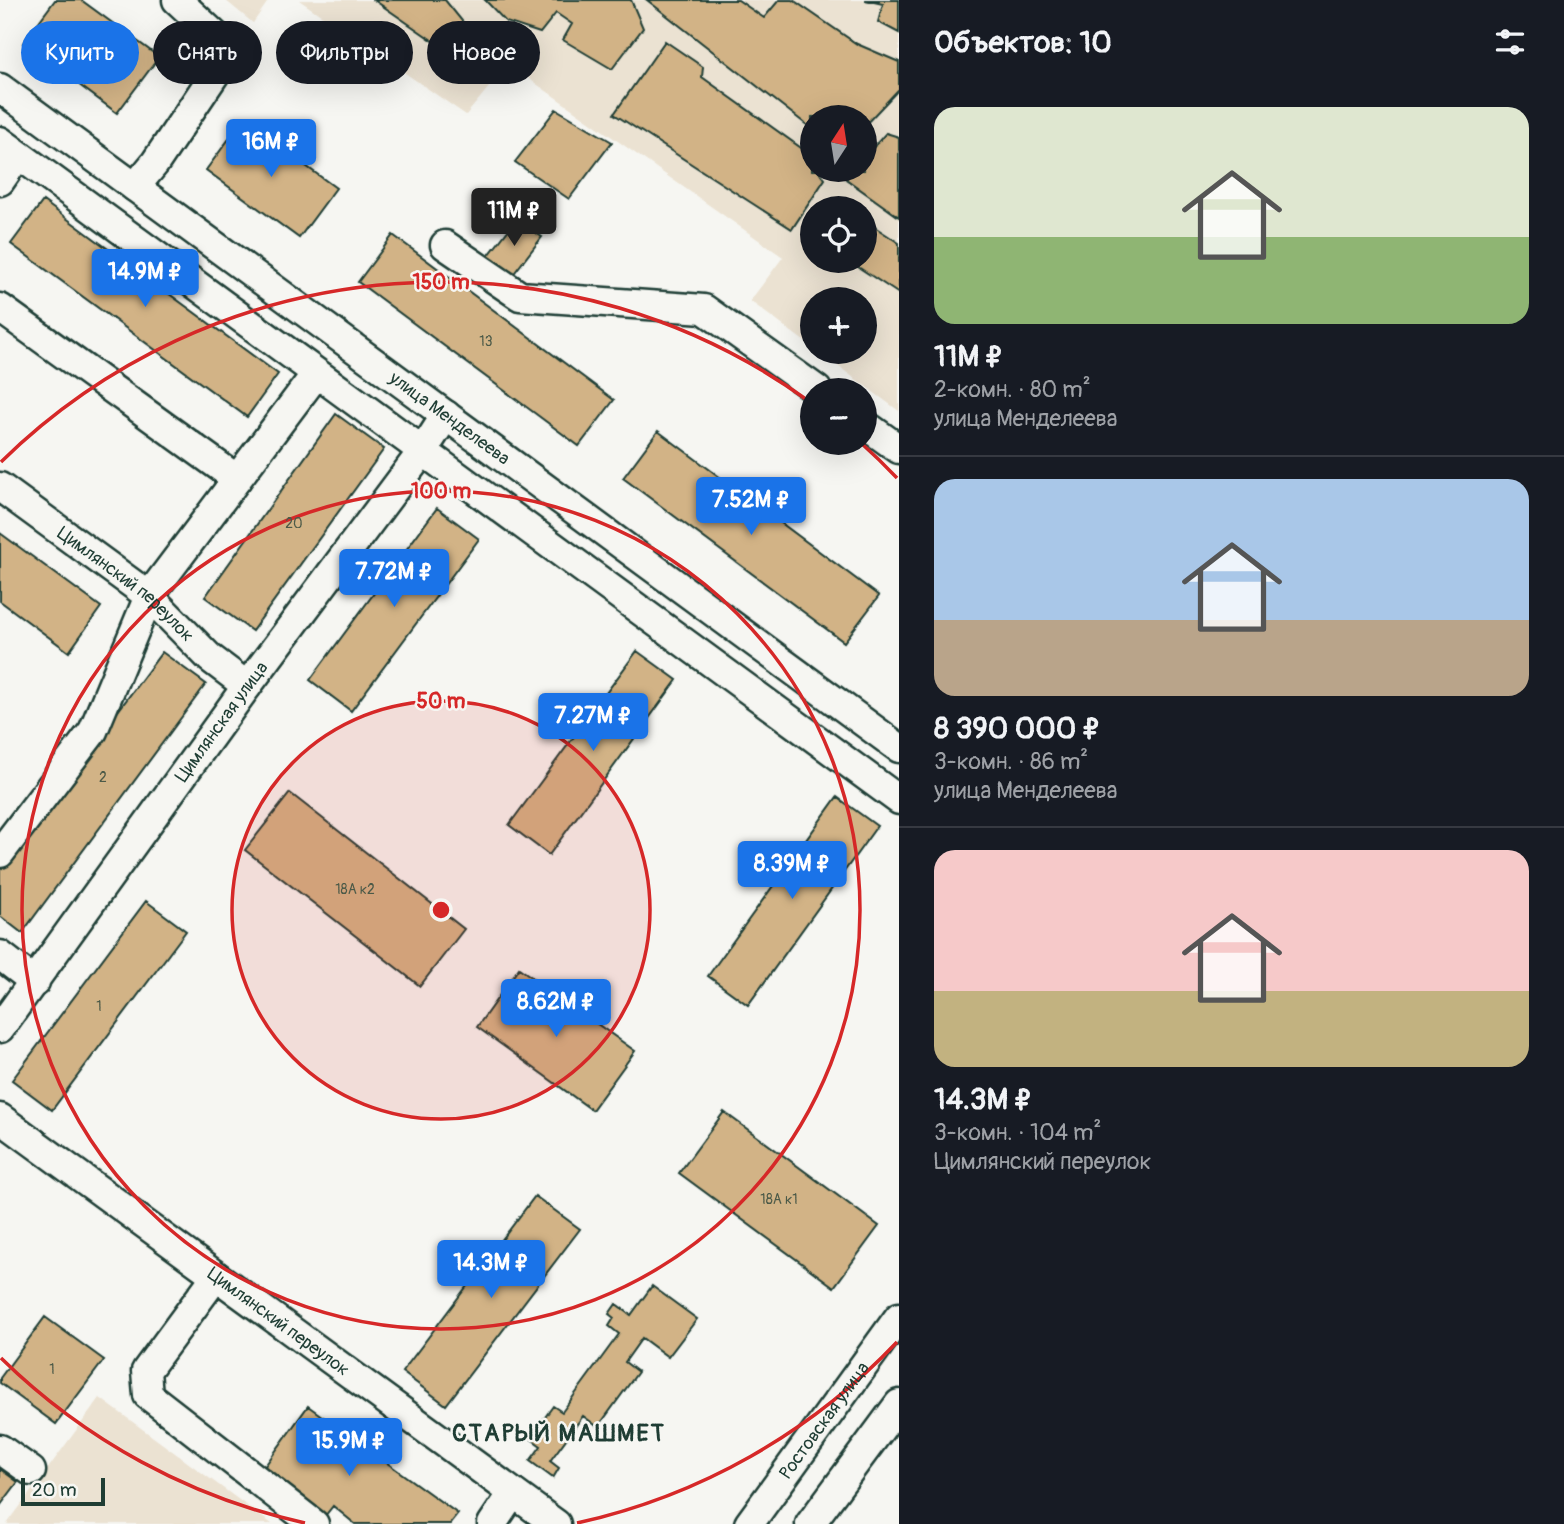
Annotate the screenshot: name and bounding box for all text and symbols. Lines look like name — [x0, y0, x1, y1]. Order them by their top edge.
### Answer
chip: Купить — [21, 21, 139, 84]
chip: Снять — [153, 21, 262, 84]
chip: Фильтры — [276, 21, 413, 84]
chip: Новое — [427, 21, 540, 84]
icon: filters — [1491, 23, 1529, 61]
text: Объектов: 10 — [934, 24, 1112, 61]
north arrow — [800, 105, 877, 182]
map controls — [800, 105, 877, 455]
pin: 16M ₽ — [222, 120, 320, 179]
text: 16M ₽ — [242, 127, 300, 156]
icon: home — [1169, 152, 1295, 278]
pin: 11M ₽ — [465, 188, 563, 248]
text: 11M ₽ — [487, 196, 541, 225]
button: locate — [800, 196, 877, 273]
pin: 14.9M ₽ — [80, 250, 210, 309]
text: 14.9M ₽ — [108, 257, 182, 286]
text: 150 m — [412, 269, 470, 296]
button: + — [800, 287, 877, 364]
house number: 13 — [479, 333, 493, 350]
text: 11M ₽ — [934, 338, 1004, 375]
street label: улица Менделеева — [384, 366, 515, 470]
text: 2-комн. · 80 m² — [934, 375, 1091, 404]
button: − — [800, 378, 877, 455]
text: улица Менделеева — [934, 404, 1118, 433]
pin: 7.52M ₽ — [686, 477, 816, 537]
text: 100 m — [411, 478, 471, 505]
text: 7.52M ₽ — [712, 485, 790, 514]
house number: 20 — [285, 515, 303, 532]
street label: Цимлянский переулок — [53, 521, 199, 646]
icon: home — [1169, 524, 1295, 650]
pin: 7.72M ₽ — [329, 550, 459, 609]
text: 7.72M ₽ — [355, 557, 433, 586]
street label: Цимлянская улица — [170, 657, 273, 787]
text: 50 m — [417, 688, 466, 715]
pin: 7.27M ₽ — [528, 694, 658, 753]
text: 7.27M ₽ — [554, 701, 632, 730]
text: 8 390 000 ₽ — [934, 710, 1101, 747]
text: 3-комн. · 86 m² — [934, 747, 1088, 776]
house number: 2 — [99, 769, 107, 786]
text: улица Менделеева — [934, 776, 1118, 805]
pin: 8.39M ₽ — [727, 842, 857, 901]
text: 8.39M ₽ — [754, 849, 830, 878]
house number: 18А к2 — [335, 881, 375, 898]
icon: home — [1169, 895, 1295, 1021]
centre of rings — [429, 898, 453, 922]
pin: 8.62M ₽ — [491, 979, 621, 1039]
text: 8.62M ₽ — [517, 987, 595, 1016]
house number: 1 — [96, 998, 102, 1015]
text: 14.3M ₽ — [934, 1081, 1033, 1118]
text: 3-комн. · 104 m² — [934, 1118, 1101, 1147]
text: Цимлянский переулок — [934, 1147, 1151, 1176]
house number: 18А к1 — [760, 1191, 798, 1208]
pin: 14.3M ₽ — [426, 1240, 556, 1300]
text: 14.3M ₽ — [453, 1248, 529, 1277]
street label: Цимлянский переулок — [203, 1262, 354, 1381]
street label: Ростовская улица — [774, 1357, 874, 1483]
house number: 1 — [49, 1361, 55, 1378]
pin: 15.9M ₽ — [284, 1418, 414, 1478]
district label: СТАРЫЙ МАШМЕТ — [452, 1419, 666, 1448]
text: 15.9M ₽ — [312, 1426, 386, 1455]
scale bar — [21, 1475, 105, 1507]
text: 20 m — [32, 1478, 77, 1502]

